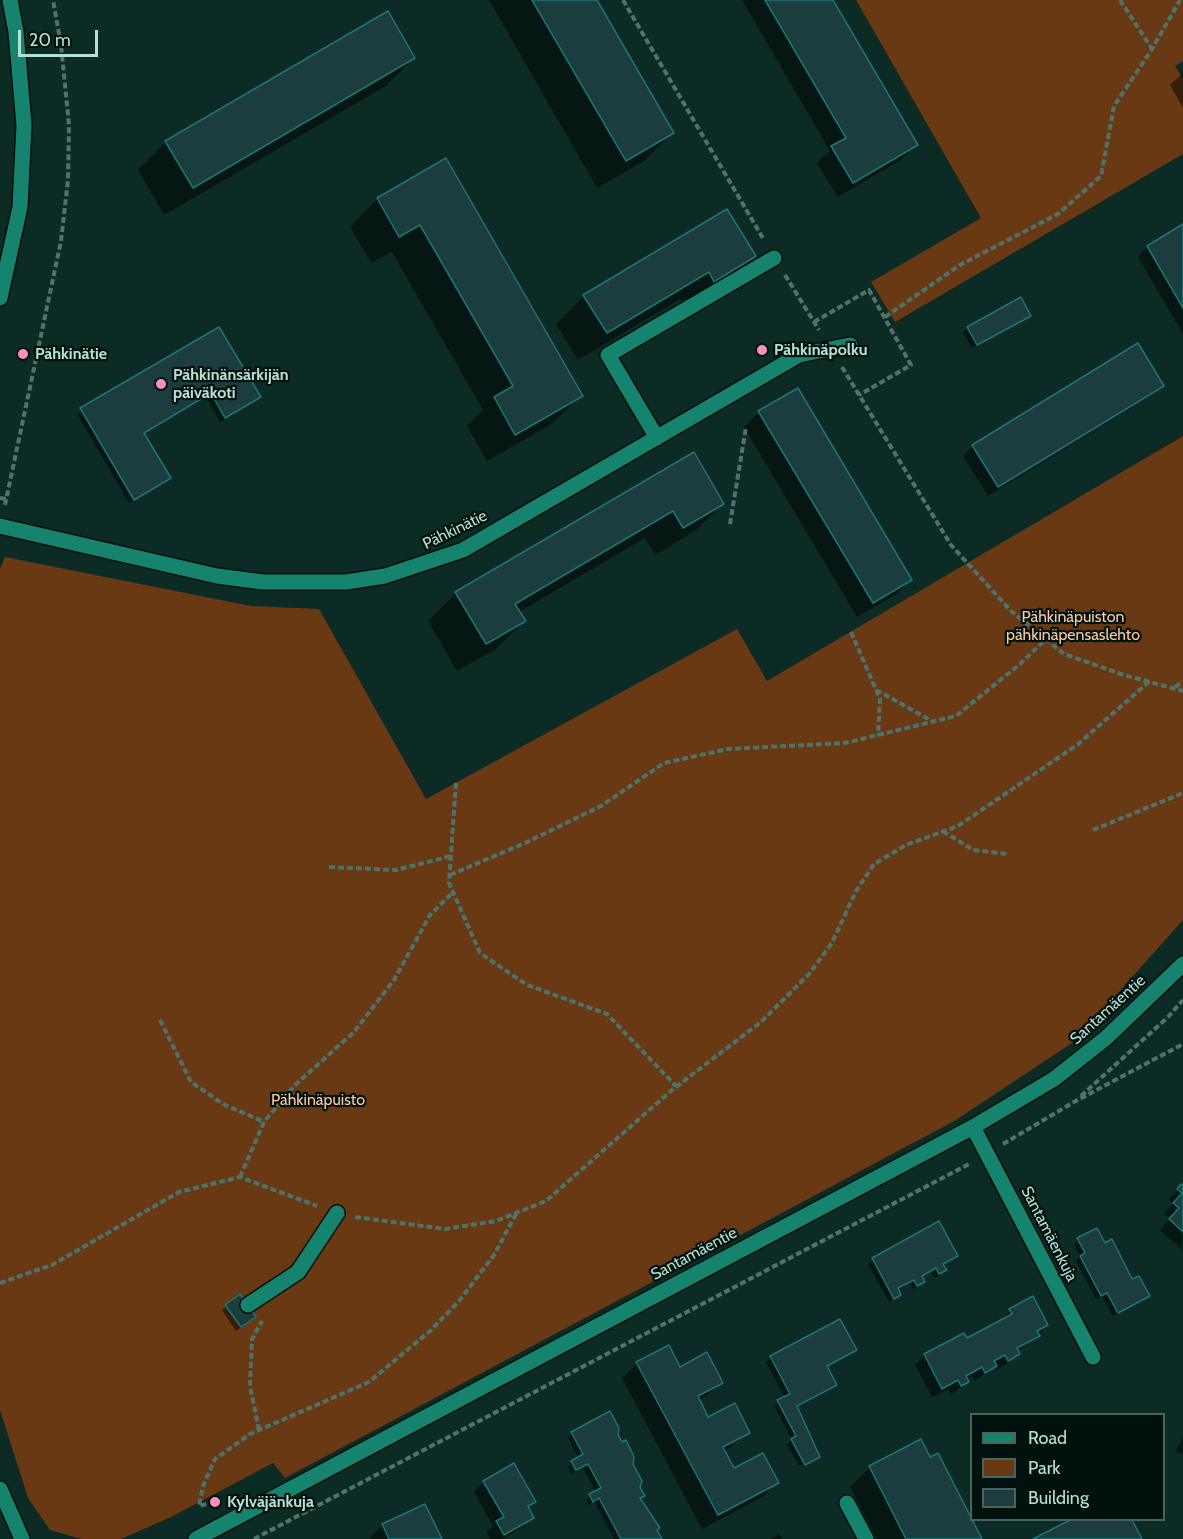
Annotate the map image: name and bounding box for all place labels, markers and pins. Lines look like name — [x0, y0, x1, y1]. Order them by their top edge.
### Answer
place label: Pähkinäpolku — [774, 340, 868, 360]
marker: Pähkinäpolku — [755, 343, 769, 357]
place label: Pähkinätie — [35, 344, 107, 364]
marker: Pähkinätie — [16, 347, 30, 361]
place label: Pähkinänsärkijän päiväkoti — [173, 365, 289, 403]
marker: Pähkinänsärkijän päiväkoti — [154, 377, 168, 391]
place label: Kylväjänkuja — [227, 1492, 314, 1512]
marker: Kylväjänkuja — [208, 1495, 222, 1509]

